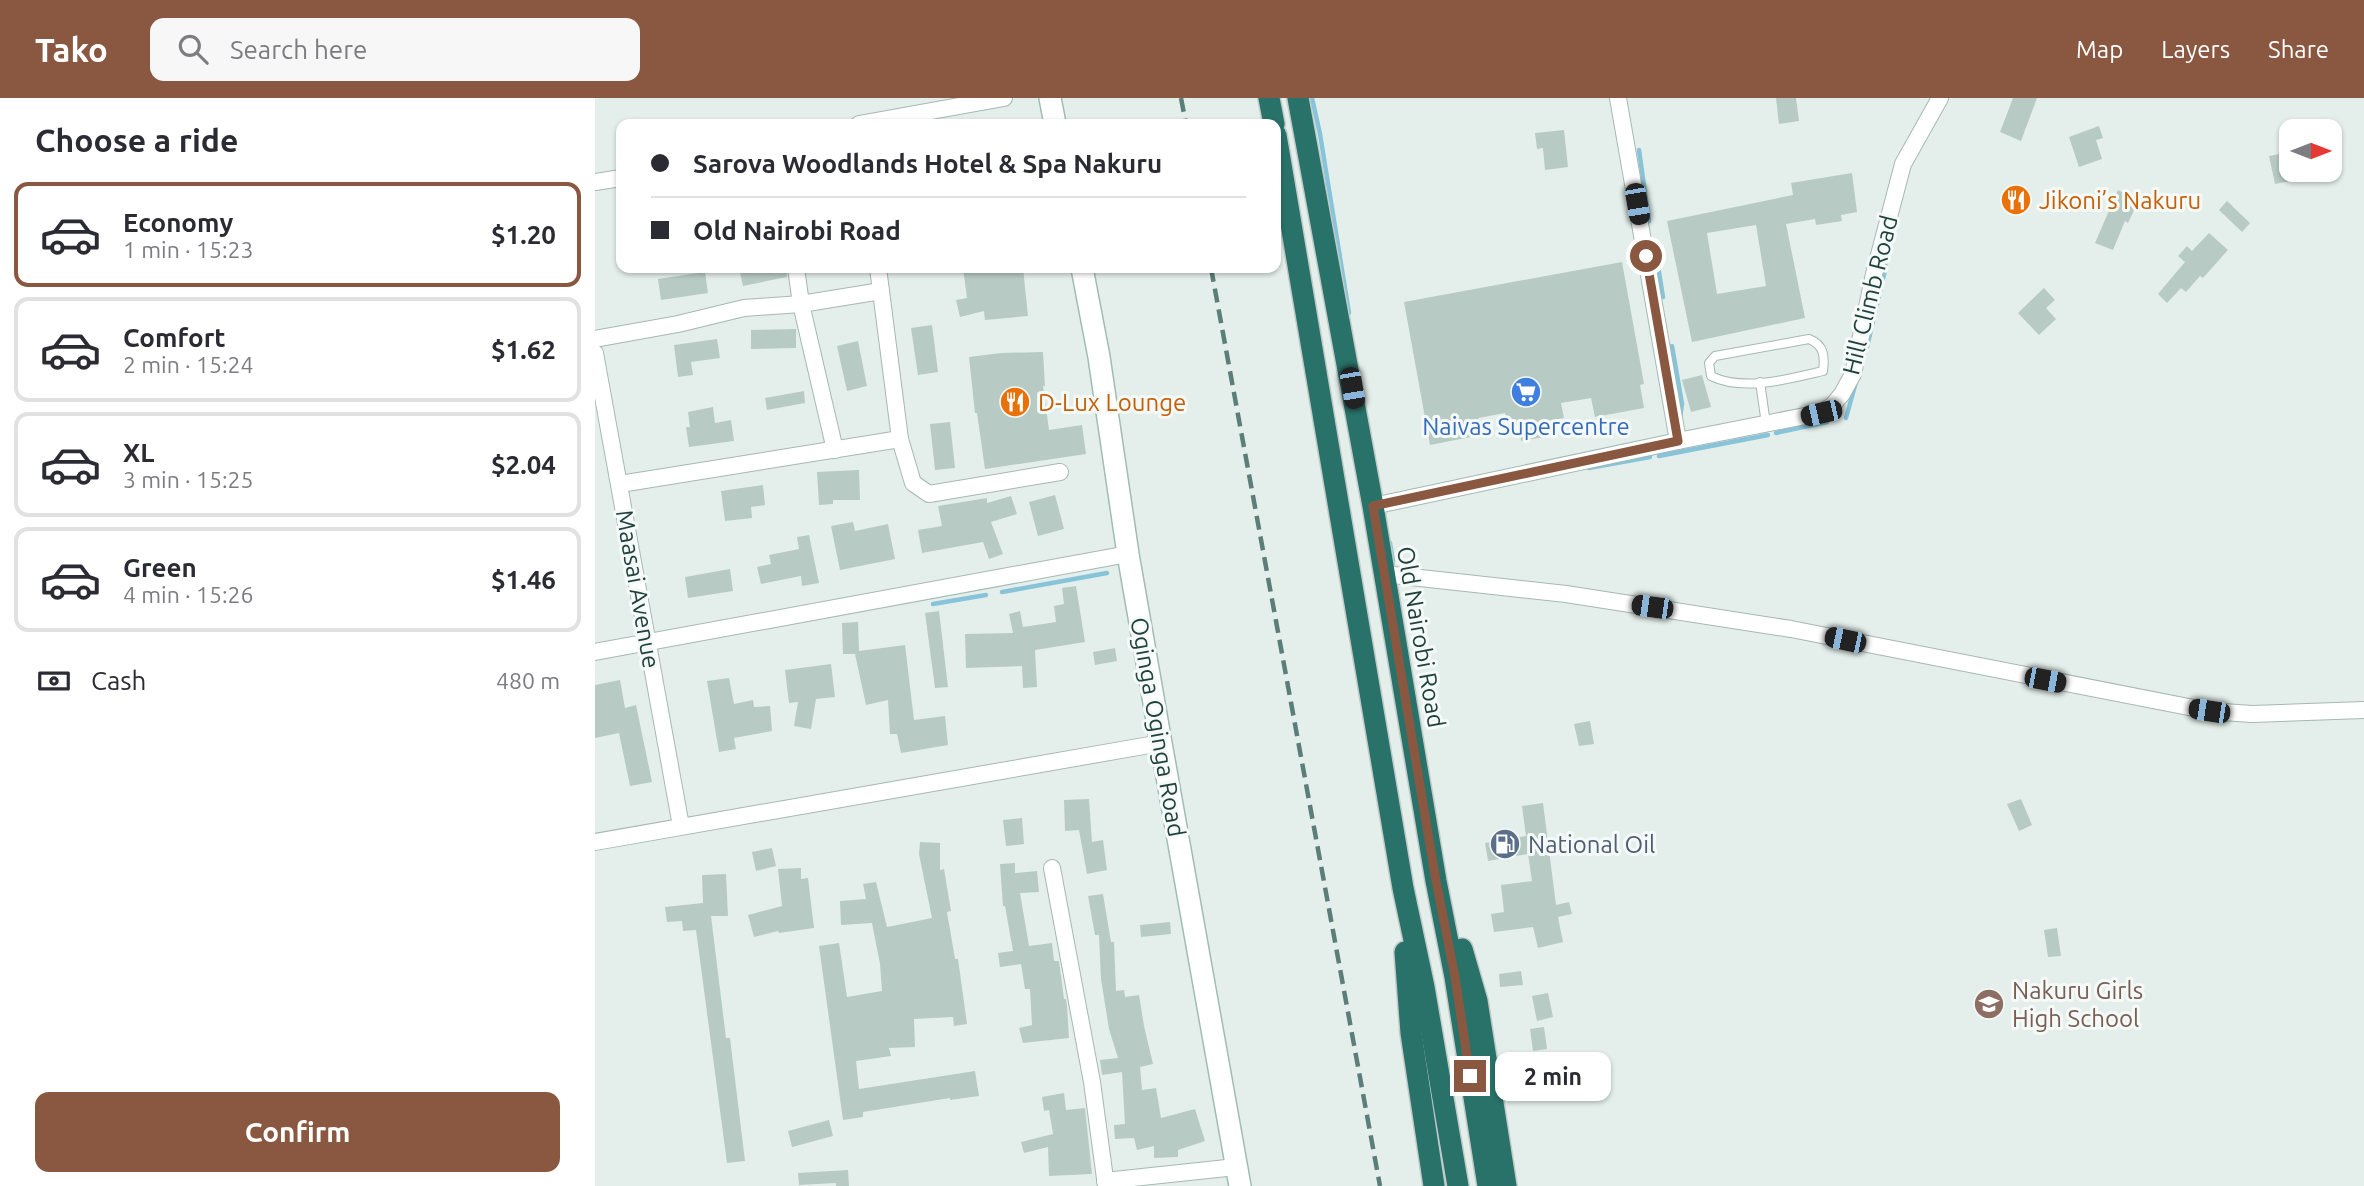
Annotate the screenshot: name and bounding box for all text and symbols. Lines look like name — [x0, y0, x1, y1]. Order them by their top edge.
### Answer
search box — [150, 18, 640, 81]
icon: search — [174, 30, 212, 68]
text: Tako — [35, 31, 108, 68]
text: Search here — [230, 35, 367, 64]
text: Map — [2076, 36, 2123, 63]
text: Layers — [2161, 36, 2230, 63]
text: Share — [2268, 36, 2329, 63]
north arrow — [2279, 119, 2341, 182]
map controls — [2279, 119, 2342, 182]
text: Choose a ride — [35, 122, 238, 158]
text: Sarova Woodlands Hotel & Spa Nakuru — [693, 149, 1162, 178]
car — [1624, 181, 1651, 227]
restaurant icon: Jikoni’s Nakuru — [1999, 183, 2033, 217]
place label: Jikoni’s Nakuru — [2039, 187, 2201, 214]
icon: car — [39, 203, 102, 266]
text: Economy — [123, 208, 233, 237]
street label: Hill Climb Road — [1837, 213, 1903, 377]
text: Old Nairobi Road — [693, 216, 901, 245]
text: $1.20 — [491, 220, 556, 249]
text: 1 min · 15:23 — [123, 237, 254, 262]
route start — [1630, 240, 1662, 272]
icon: car — [39, 318, 102, 381]
text: Comfort — [123, 323, 226, 352]
text: $1.62 — [491, 335, 556, 364]
text: 2 min · 15:24 — [123, 352, 254, 377]
car — [1339, 365, 1366, 411]
supermarket icon: Naivas Supercentre — [1509, 375, 1543, 409]
restaurant icon: D-Lux Lounge — [998, 385, 1032, 419]
place label: D-Lux Lounge — [1038, 389, 1186, 416]
car — [1799, 398, 1844, 428]
place label: Naivas Supercentre — [1422, 413, 1630, 440]
icon: car — [39, 433, 102, 496]
text: XL — [123, 438, 154, 467]
text: $2.04 — [491, 450, 556, 479]
text: 3 min · 15:25 — [123, 467, 254, 492]
street label: Maasai Avenue — [611, 508, 665, 670]
street label: Old Nairobi Road — [1392, 544, 1450, 730]
icon: car — [39, 548, 102, 611]
text: Green — [123, 553, 197, 582]
text: $1.46 — [491, 565, 556, 594]
text: 4 min · 15:26 — [123, 582, 254, 607]
car — [1630, 594, 1675, 620]
street label: Oginga Oginga Road — [1125, 615, 1191, 839]
car — [1823, 625, 1868, 655]
icon: cash — [35, 662, 73, 700]
text: Cash — [91, 666, 146, 695]
car — [2023, 666, 2068, 694]
text: 480 m — [496, 668, 560, 693]
car — [2187, 697, 2232, 725]
fuel station icon: National Oil — [1488, 827, 1522, 861]
place label: National Oil — [1528, 831, 1655, 858]
place label: Nakuru Girls High School — [2012, 977, 2143, 1032]
school or university icon: Nakuru Girls High School — [1972, 987, 2006, 1021]
callout: 2 min — [1495, 1052, 1610, 1100]
route end — [1454, 1060, 1486, 1092]
text: 2 min — [1524, 1064, 1582, 1089]
button: Confirm — [35, 1092, 560, 1172]

